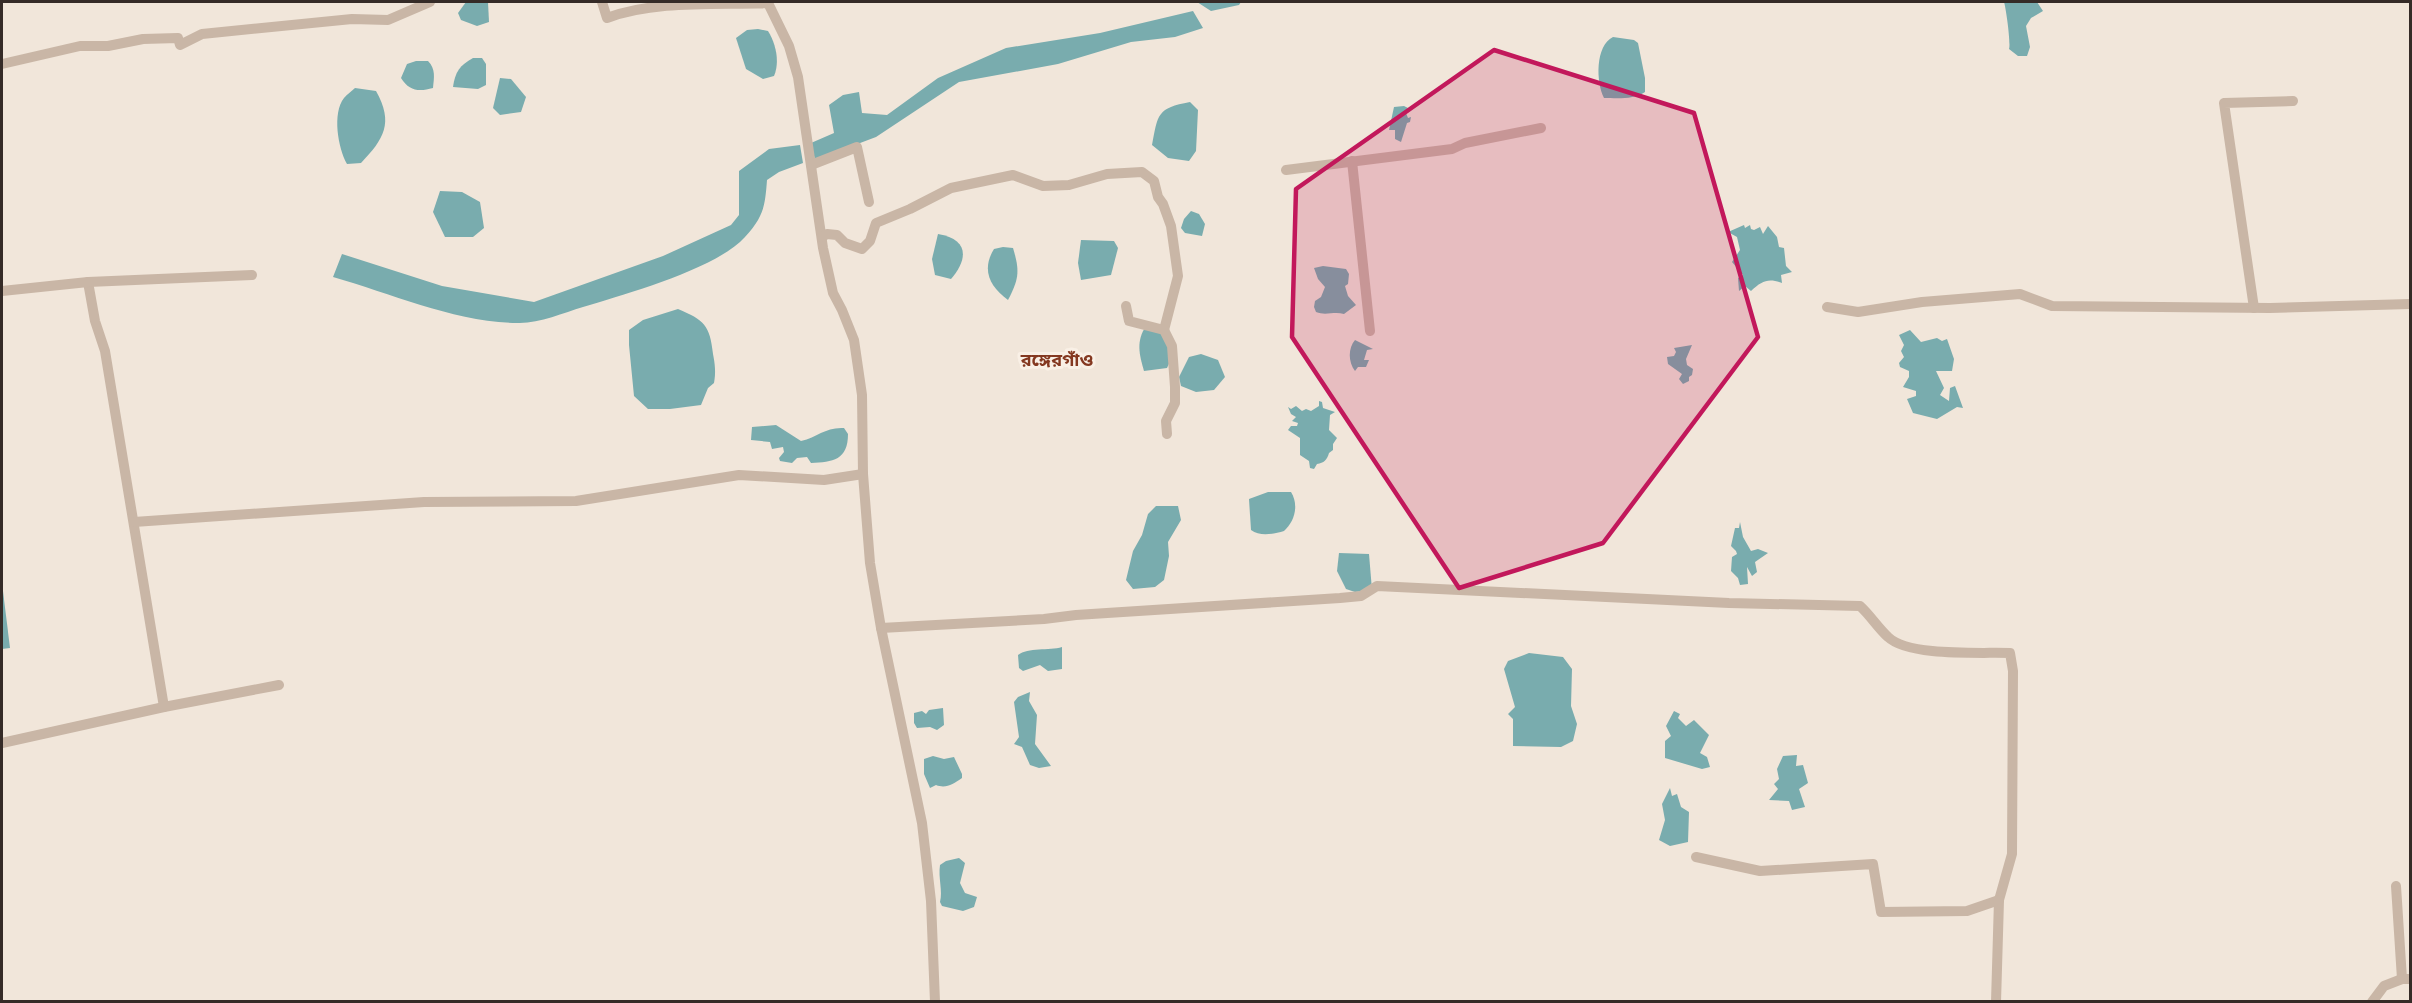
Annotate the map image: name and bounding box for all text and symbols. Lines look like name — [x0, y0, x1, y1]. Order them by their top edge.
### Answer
district label: রঙ্গেরগাঁও — [1020, 346, 1093, 373]

